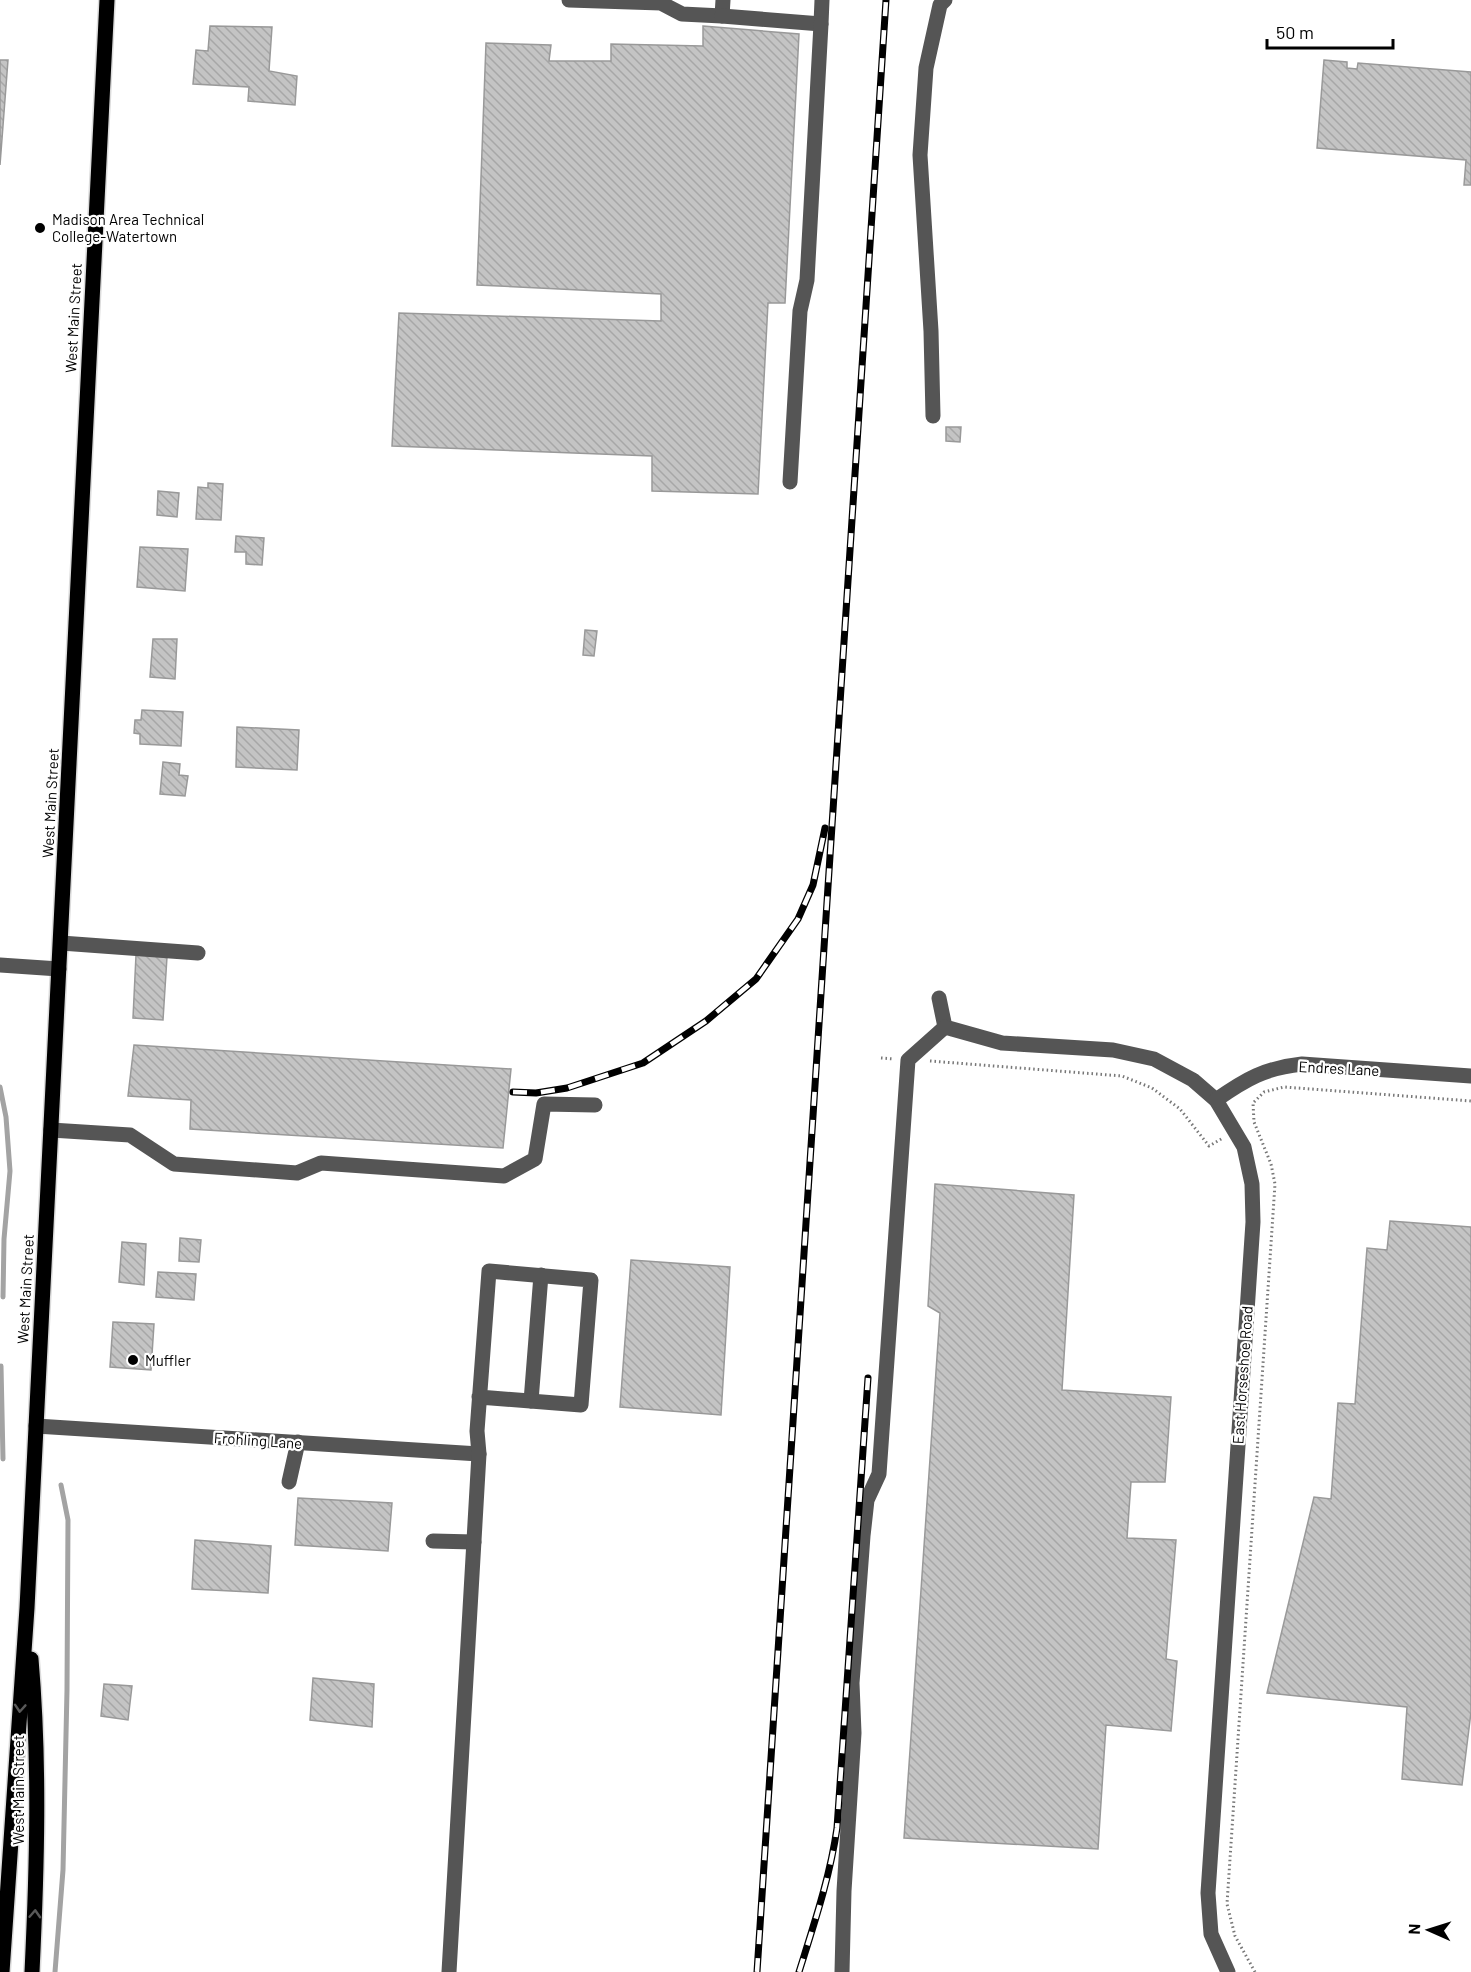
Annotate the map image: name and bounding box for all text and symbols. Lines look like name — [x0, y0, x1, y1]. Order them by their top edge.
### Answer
scale bar — [1267, 12, 1393, 50]
text: 50 m — [1276, 21, 1314, 43]
place label: Madison Area Technical College-Watertown — [52, 210, 204, 245]
marker: Madison Area Technical College-Watertown — [33, 221, 47, 235]
street label: West Main Street — [61, 262, 85, 374]
street label: West Main Street — [38, 747, 62, 859]
street label: Endres Lane — [1298, 1057, 1380, 1079]
street label: West Main Street — [13, 1233, 37, 1345]
street label: East Horseshoe Road — [1228, 1305, 1256, 1445]
place label: Muffler — [145, 1351, 192, 1369]
marker: Muffler — [126, 1353, 140, 1367]
street label: Frohling Lane — [213, 1428, 303, 1452]
one-way arrow — [14, 1704, 27, 1713]
street label: West Main Street — [9, 1735, 27, 1845]
north arrow — [1399, 1900, 1459, 1960]
one-way arrow — [29, 1909, 42, 1918]
text: N — [1404, 1923, 1423, 1935]

